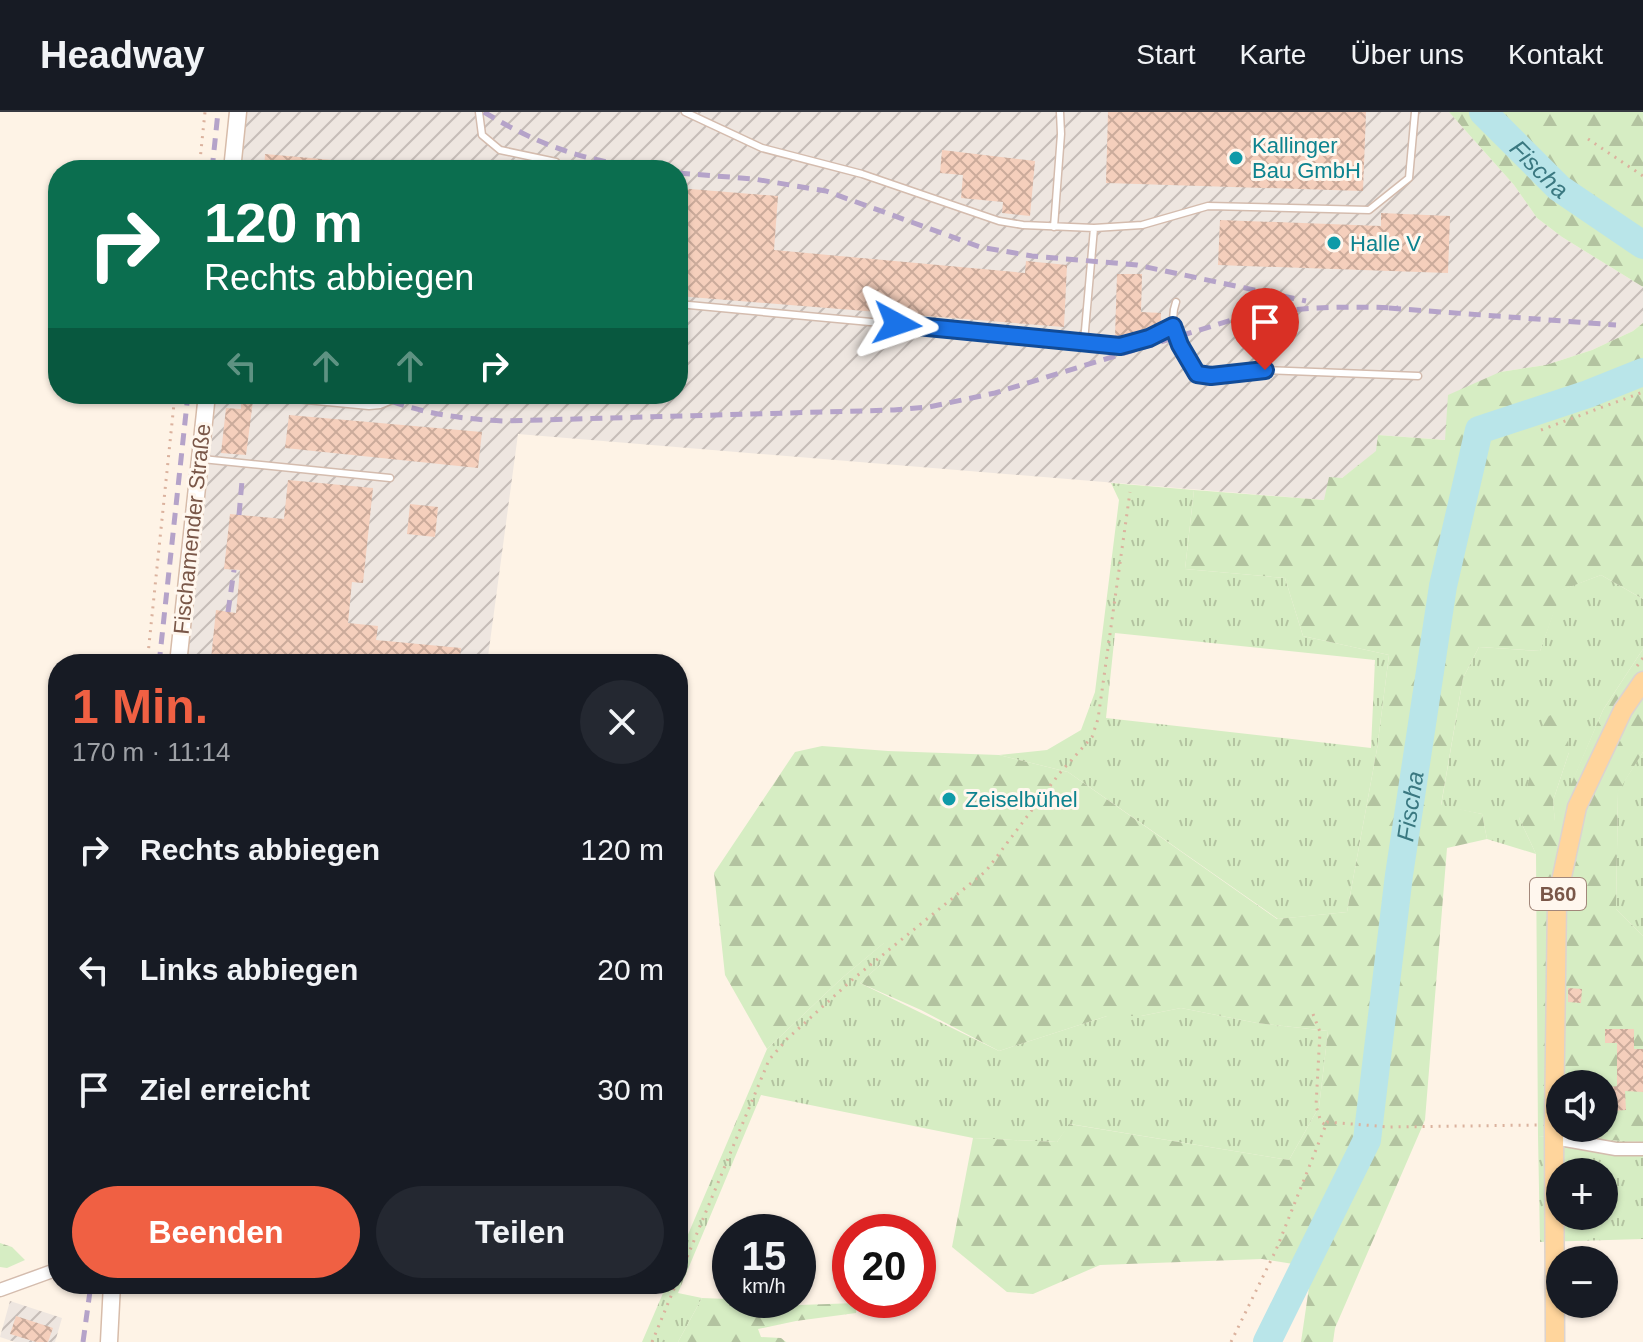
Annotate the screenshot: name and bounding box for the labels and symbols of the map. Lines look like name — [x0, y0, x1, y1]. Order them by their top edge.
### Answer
place label: Kallinger Bau GmbH — [1252, 133, 1361, 183]
water label: Fischa — [1505, 134, 1573, 204]
marker: Kallinger Bau GmbH — [1227, 149, 1245, 167]
place label: Halle V — [1350, 231, 1421, 256]
marker: Halle V — [1325, 234, 1343, 252]
position arrow — [855, 282, 939, 366]
pin — [1231, 288, 1299, 370]
street label: Fischamender Straße — [169, 423, 215, 635]
water label: Fischa — [1391, 769, 1428, 843]
place label: Zeiselbühel — [965, 787, 1078, 812]
marker: Zeiselbühel — [940, 790, 958, 808]
road number: B60 — [1530, 878, 1586, 910]
speed limit sign: 20 — [832, 1214, 936, 1318]

